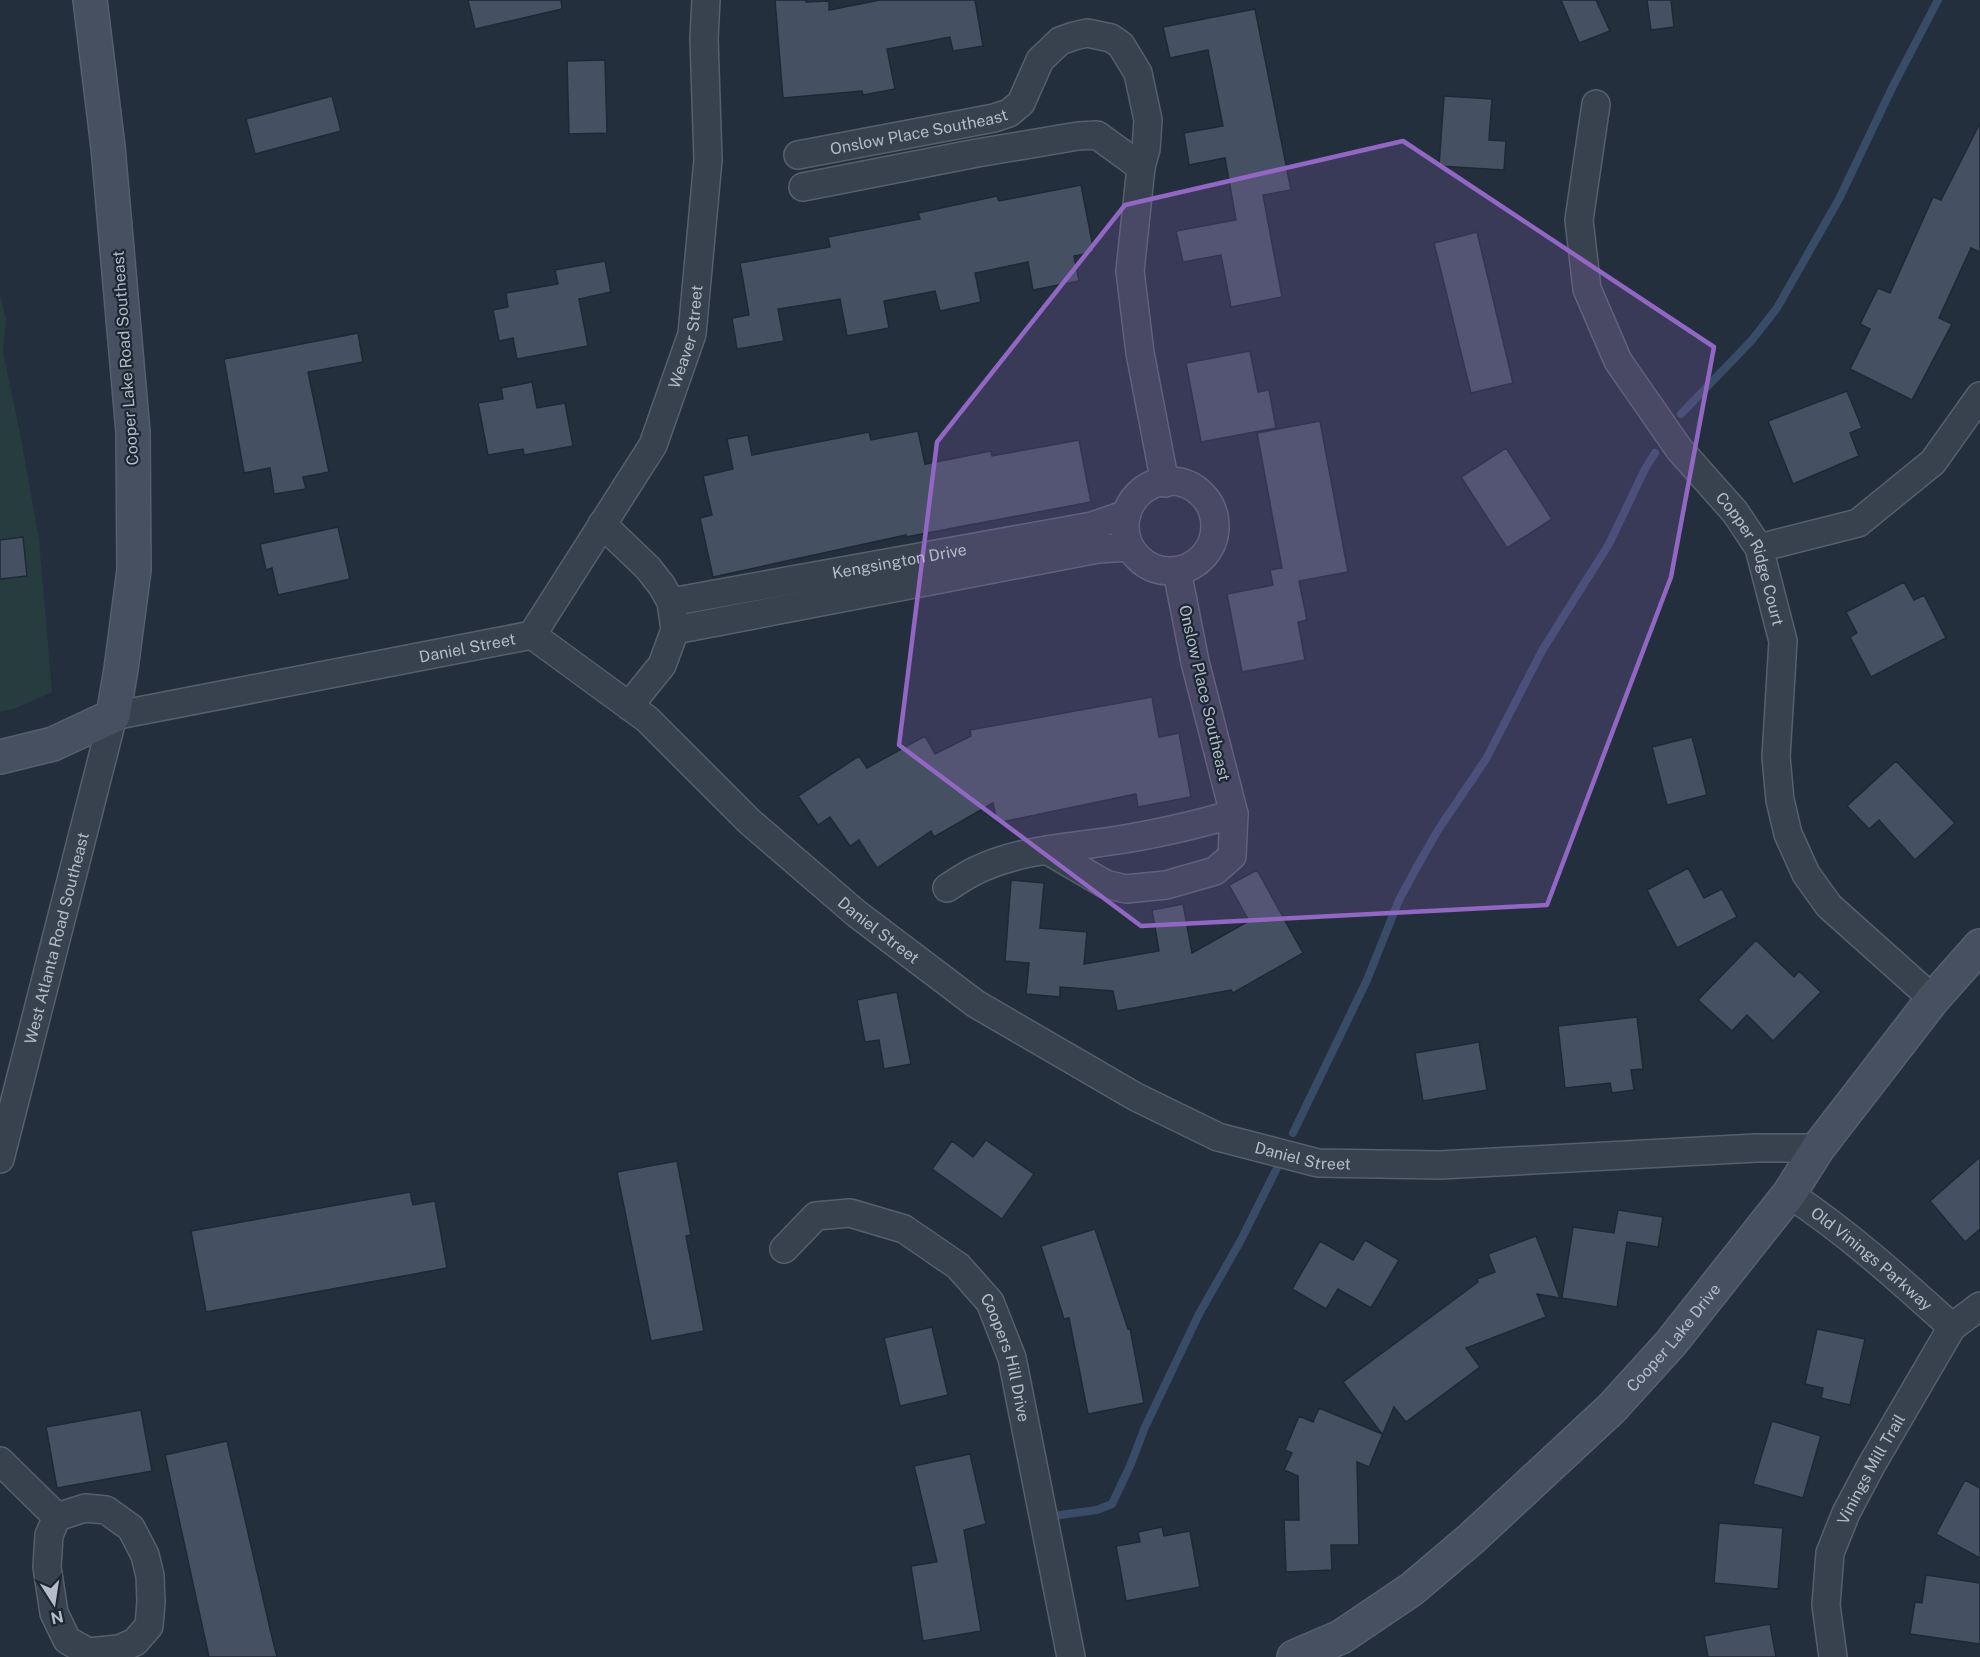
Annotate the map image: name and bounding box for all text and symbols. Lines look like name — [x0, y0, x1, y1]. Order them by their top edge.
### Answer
street label: Onslow Place Southeast — [829, 105, 1010, 159]
street label: Cooper Lake Road Southeast — [109, 250, 142, 466]
street label: Weaver Street — [665, 284, 706, 391]
street label: Copper Ridge Court — [1712, 488, 1788, 628]
street label: Kengsington Drive — [831, 540, 968, 583]
street label: Onslow Place Southeast — [1175, 603, 1234, 783]
street label: Daniel Street — [418, 629, 517, 667]
street label: West Atlanta Road Southeast — [21, 830, 93, 1046]
street label: Daniel Street — [834, 893, 923, 968]
street label: Daniel Street — [1253, 1138, 1351, 1174]
street label: Old Vinings Parkway — [1807, 1203, 1936, 1315]
street label: Cooper Lake Drive — [1623, 1280, 1724, 1396]
street label: Coopers Hill Drive — [977, 1289, 1033, 1423]
street label: Vinings Mill Trail — [1833, 1411, 1909, 1527]
north arrow — [24, 1573, 84, 1633]
text: N — [49, 1607, 65, 1628]

